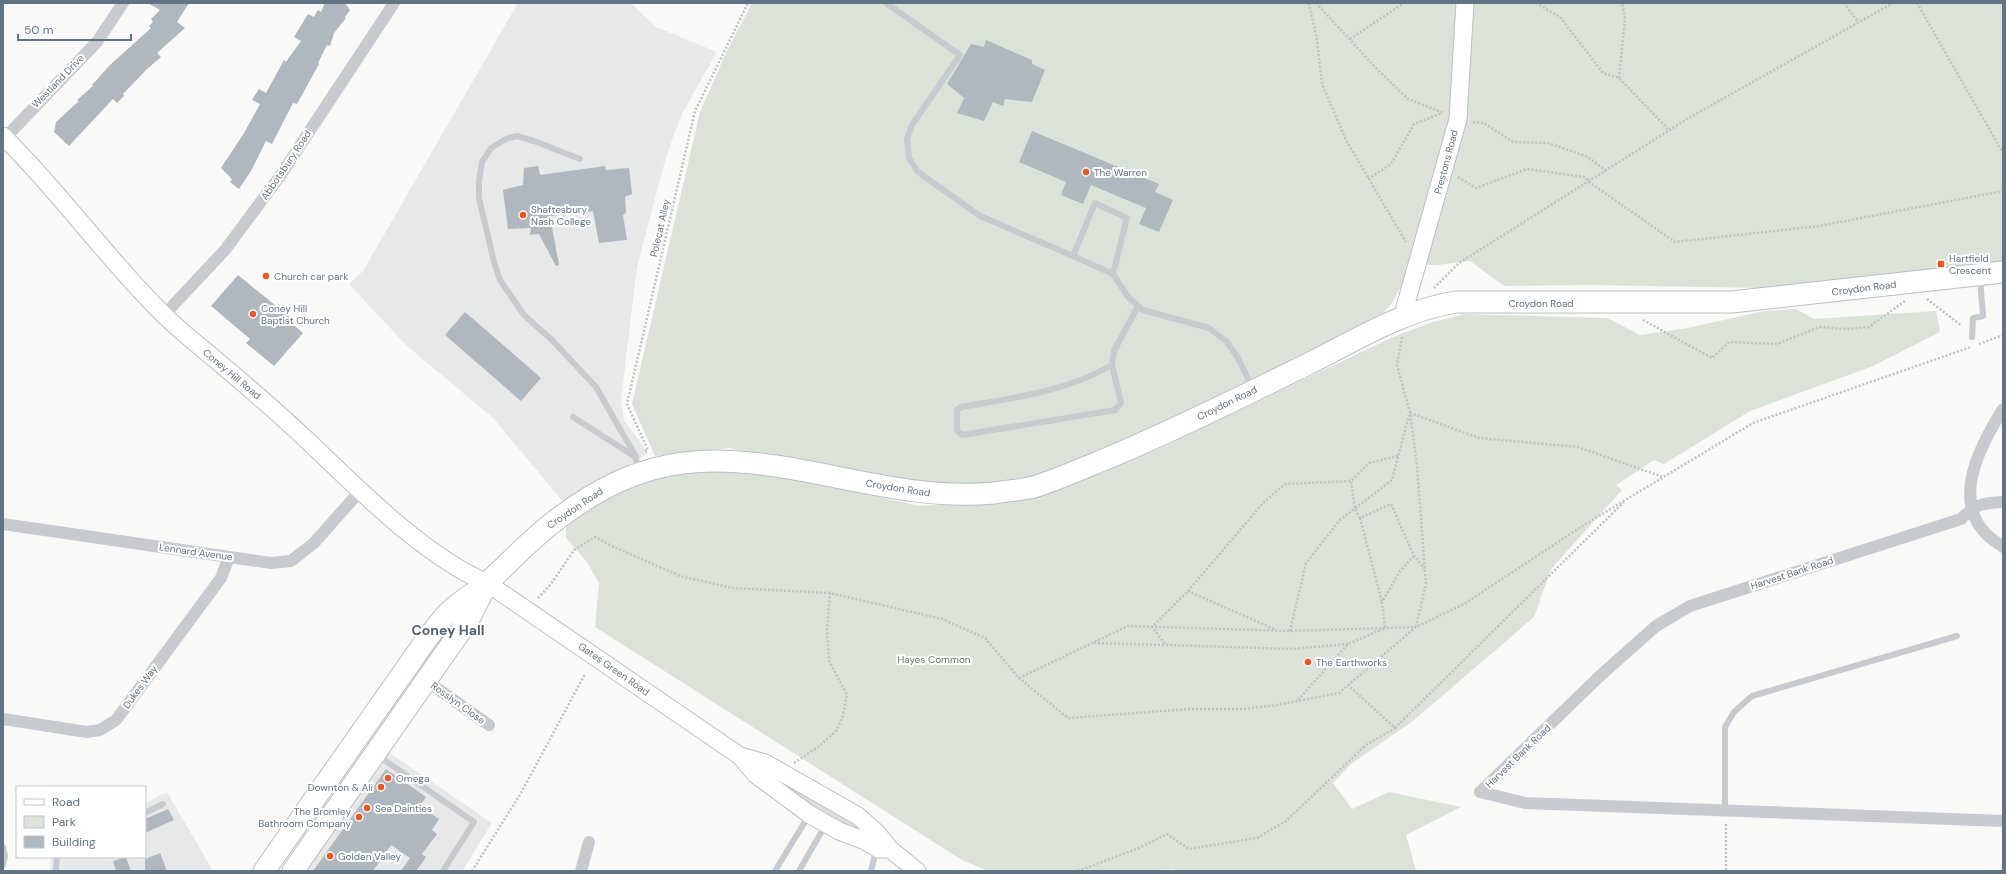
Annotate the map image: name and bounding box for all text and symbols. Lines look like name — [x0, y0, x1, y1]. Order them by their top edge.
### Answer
scale bar — [18, 16, 131, 42]
text: 50 m — [24, 22, 53, 38]
street label: Westland Drive — [29, 51, 87, 111]
street label: Abbotsbury Road — [258, 128, 314, 202]
street label: Prestons Road — [1431, 128, 1461, 196]
place label: The Warren — [1094, 166, 1147, 179]
marker: The Warren — [1081, 167, 1091, 177]
street label: Polecat Alley — [647, 197, 673, 258]
place label: Shaftesbury Nash College — [531, 203, 591, 228]
marker: Shaftesbury Nash College — [518, 210, 528, 220]
place label: Hartfield Crescent — [1949, 252, 1992, 277]
marker: Hartfield Crescent — [1936, 259, 1946, 269]
place label: Church car park — [274, 270, 348, 283]
marker: Church car park — [261, 271, 271, 281]
street label: Croydon Road — [1831, 278, 1897, 298]
street label: Croydon Road — [1508, 297, 1574, 310]
place label: Coney Hill Baptist Church — [261, 302, 330, 327]
marker: Coney Hill Baptist Church — [248, 309, 258, 319]
street label: Coney Hill Road — [200, 346, 264, 402]
street label: Croydon Road — [1195, 383, 1259, 423]
street label: Croydon Road — [865, 476, 931, 500]
street label: Croydon Road — [544, 484, 606, 532]
street label: Lennard Avenue — [158, 540, 234, 564]
street label: Harvest Bank Road — [1749, 553, 1835, 593]
district label: Coney Hall — [411, 621, 485, 639]
street label: Gates Green Road — [576, 640, 652, 698]
park label: Hayes Common — [897, 653, 971, 666]
place label: The Earthworks — [1316, 656, 1387, 669]
marker: The Earthworks — [1303, 657, 1313, 667]
street label: Dukes Way — [120, 662, 160, 711]
street label: Rosslyn Close — [428, 679, 488, 727]
street label: Harvest Bank Road — [1482, 721, 1554, 791]
place label: Omega — [396, 772, 429, 785]
marker: Omega — [383, 773, 393, 783]
place label: Downton & Ali — [308, 781, 373, 794]
marker: Downton & Ali — [376, 782, 386, 792]
legend — [16, 786, 146, 858]
text: Road — [52, 794, 80, 810]
place label: Sea Dainties — [375, 802, 432, 815]
marker: Sea Dainties — [362, 803, 372, 813]
place label: The Bromley Bathroom Company — [258, 805, 351, 830]
marker: The Bromley Bathroom Company — [354, 812, 364, 822]
text: Park — [52, 814, 76, 830]
text: Building — [52, 834, 96, 850]
place label: Golden Valley — [338, 850, 402, 863]
marker: Golden Valley — [325, 851, 335, 861]

